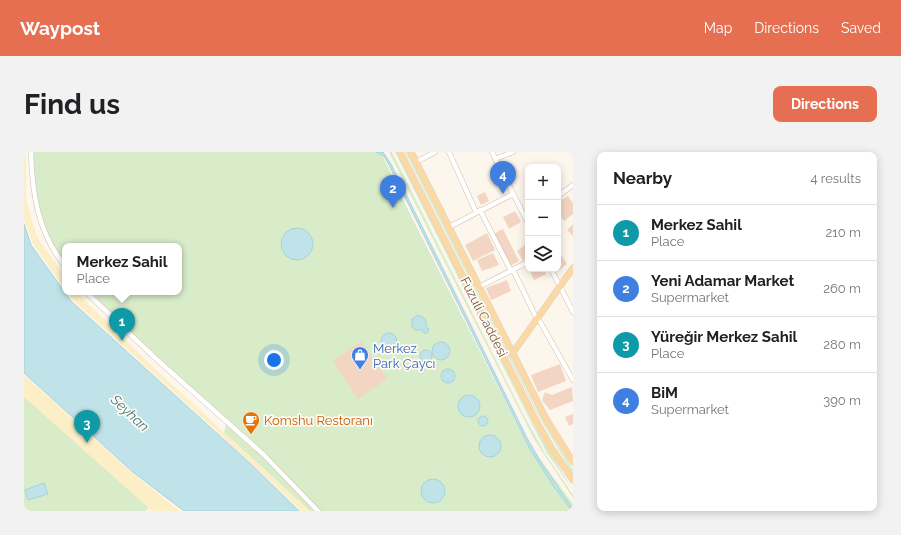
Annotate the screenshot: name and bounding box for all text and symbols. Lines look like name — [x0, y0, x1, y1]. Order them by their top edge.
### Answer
text: Waypost — [20, 17, 100, 39]
text: Map — [704, 20, 732, 36]
text: Directions — [754, 20, 819, 36]
text: Saved — [841, 20, 881, 36]
button: Directions — [773, 86, 877, 122]
text: Find us — [24, 88, 120, 121]
pin: 4 — [490, 161, 516, 194]
map controls — [525, 164, 561, 272]
button: + — [525, 164, 561, 200]
text: Nearby — [613, 168, 672, 188]
text: 4 results — [810, 171, 861, 186]
pin: 2 — [380, 175, 406, 208]
button: − — [525, 200, 561, 236]
text: Merkez Sahil — [651, 216, 742, 234]
text: 1 — [623, 225, 629, 240]
text: 210 m — [825, 225, 861, 240]
text: Place — [651, 234, 684, 249]
button: layers — [525, 236, 561, 272]
popup — [62, 243, 182, 295]
text: Merkez Sahil — [77, 253, 167, 271]
text: Place — [77, 271, 110, 286]
text: Yeni Adamar Market — [651, 272, 794, 290]
street label: Fuzuli Caddesi — [457, 275, 511, 359]
text: 2 — [622, 281, 630, 296]
text: 260 m — [823, 281, 861, 296]
text: Supermarket — [651, 290, 729, 305]
pin: 1 — [109, 308, 135, 341]
text: Yüreğir Merkez Sahil — [651, 328, 797, 346]
text: 3 — [622, 337, 630, 352]
text: 280 m — [823, 337, 861, 352]
place label: Merkez Park Çaycı — [373, 341, 435, 371]
shop icon: Merkez Park Çaycı — [350, 345, 370, 370]
text: Place — [651, 346, 684, 361]
your location — [264, 350, 284, 370]
text: BiM — [651, 384, 678, 402]
water label: Seyhan — [107, 391, 153, 435]
text: 4 — [622, 393, 630, 408]
text: 390 m — [823, 393, 861, 408]
text: Supermarket — [651, 402, 729, 417]
pin: 3 — [74, 410, 100, 443]
cafe icon: Komshu Restoranı — [241, 410, 261, 435]
place label: Komshu Restoranı — [264, 413, 373, 428]

